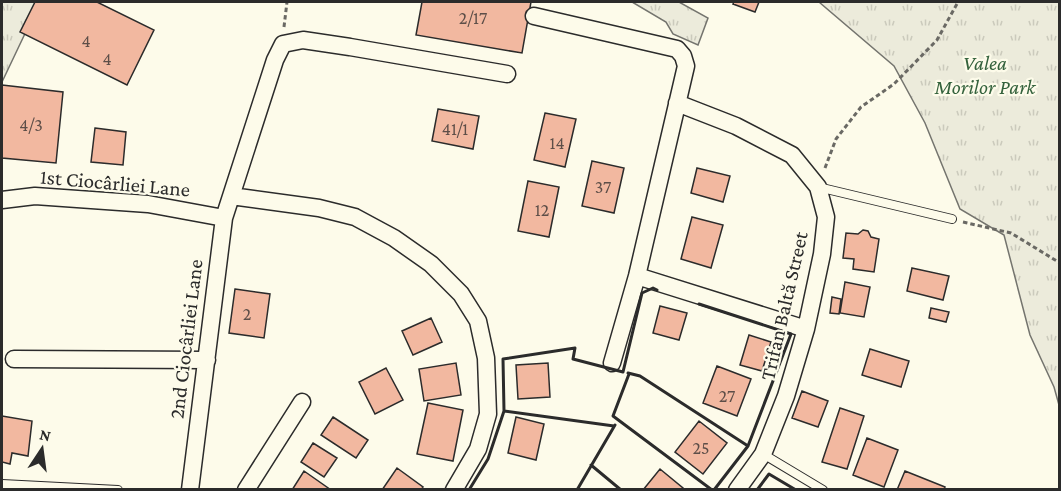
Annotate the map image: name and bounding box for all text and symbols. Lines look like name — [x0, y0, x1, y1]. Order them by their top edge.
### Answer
house number: 2/17 — [459, 8, 487, 28]
house number: 4 — [81, 31, 91, 51]
house number: 4 — [102, 49, 112, 69]
park label: Valea Morilor Park — [933, 51, 1036, 99]
house number: 4/3 — [19, 115, 43, 135]
house number: 41/1 — [442, 119, 468, 139]
house number: 14 — [549, 133, 565, 153]
street label: 1st Ciocârliei Lane — [39, 164, 191, 202]
house number: 37 — [595, 177, 611, 197]
house number: 12 — [535, 200, 549, 220]
street label: Trifan Baltă Street — [755, 228, 813, 383]
street label: 2nd Ciocârliei Lane — [164, 258, 208, 420]
house number: 2 — [243, 304, 251, 324]
house number: 27 — [719, 386, 735, 406]
north arrow — [12, 419, 72, 479]
text: N — [38, 425, 53, 444]
house number: 25 — [692, 438, 710, 458]

